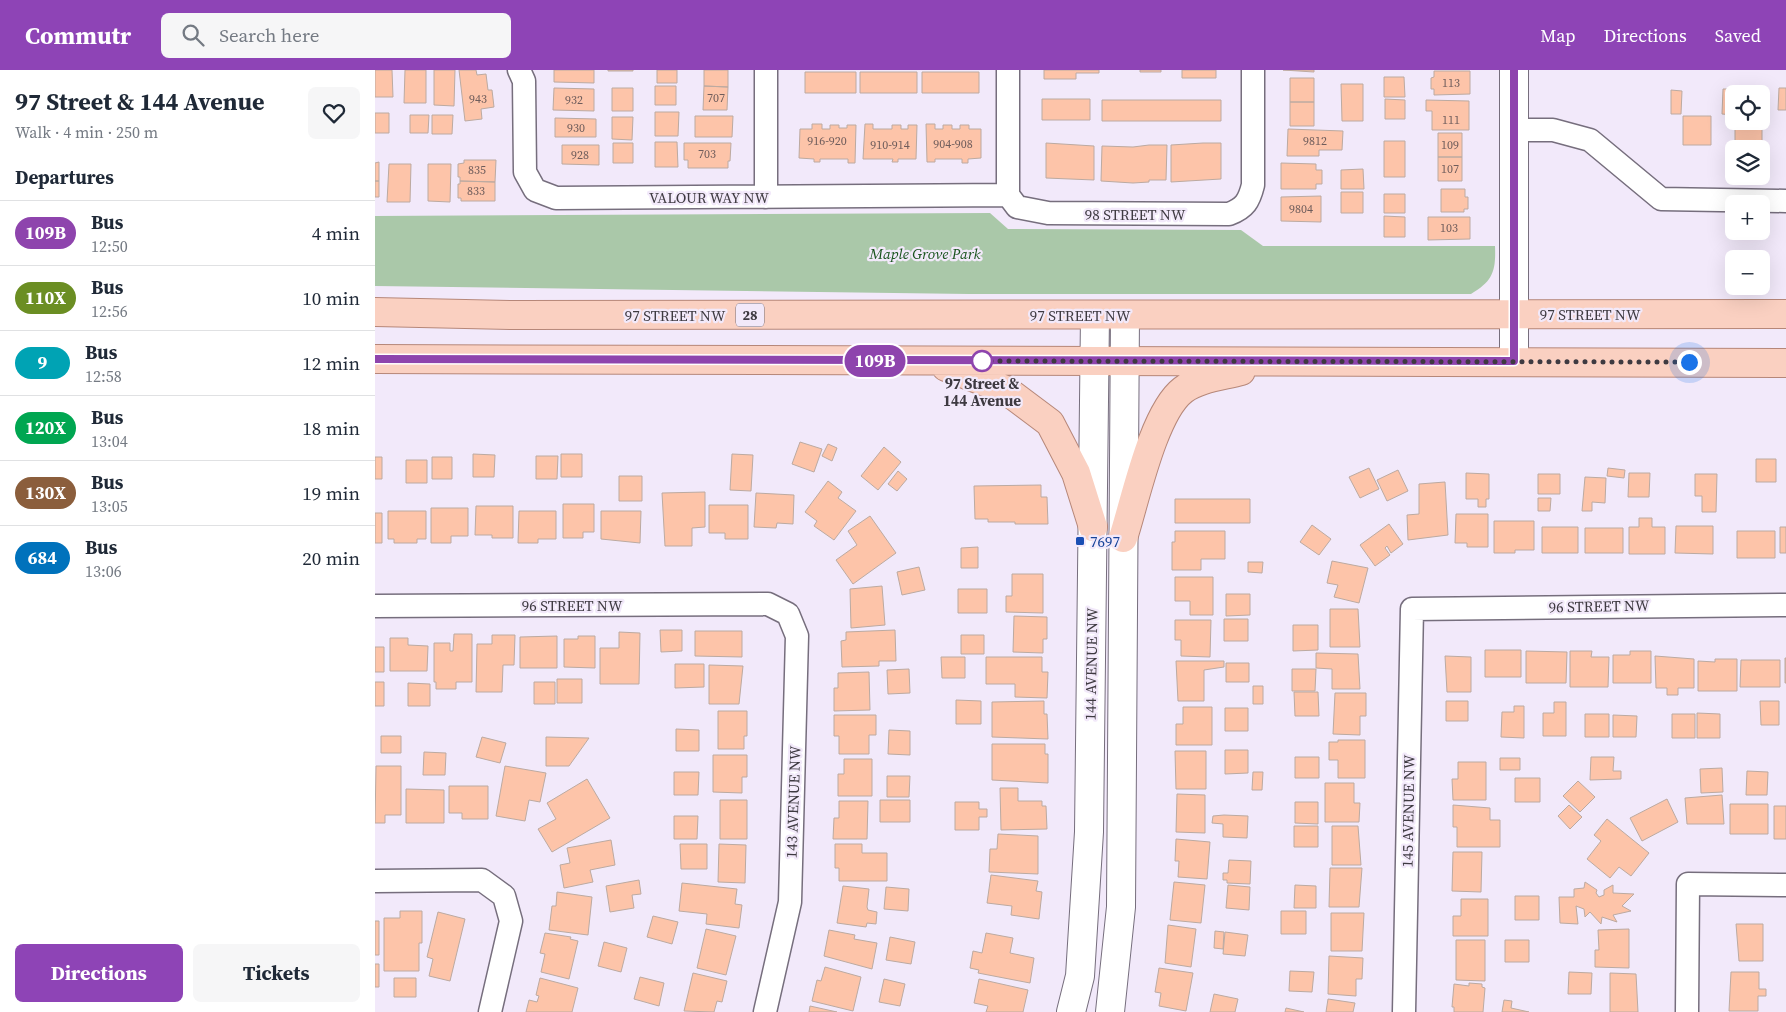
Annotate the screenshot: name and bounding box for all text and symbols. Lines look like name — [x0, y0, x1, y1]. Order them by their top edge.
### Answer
search box — [161, 13, 511, 58]
text: Commutr — [25, 19, 131, 52]
icon: search — [179, 21, 207, 49]
text: Search here — [219, 22, 319, 48]
text: Map — [1540, 23, 1576, 48]
text: Directions — [1604, 23, 1687, 48]
text: Saved — [1715, 23, 1761, 48]
house number: 113 — [1442, 75, 1460, 91]
text: 97 Street & 144 Avenue — [15, 85, 265, 118]
map controls — [1725, 85, 1770, 295]
button: locate — [1725, 85, 1770, 130]
button: heart — [308, 87, 360, 139]
house number: 707 — [707, 90, 725, 106]
house number: 943 — [469, 91, 487, 107]
house number: 932 — [565, 92, 583, 108]
house number: 111 — [1442, 112, 1460, 128]
house number: 930 — [567, 120, 585, 136]
text: Walk · 4 min · 250 m — [15, 121, 158, 143]
house number: 916-920 — [807, 133, 847, 149]
house number: 9812 — [1303, 133, 1327, 149]
house number: 904-908 — [933, 136, 973, 152]
house number: 910-914 — [870, 137, 910, 153]
house number: 109 — [1441, 137, 1459, 153]
button: layers — [1725, 140, 1770, 185]
house number: 703 — [698, 146, 716, 162]
house number: 928 — [571, 147, 589, 163]
house number: 107 — [1441, 161, 1459, 177]
house number: 835 — [468, 162, 486, 178]
text: Departures — [15, 164, 114, 190]
house number: 833 — [467, 183, 485, 199]
street label: VALOUR WAY NW — [649, 187, 770, 208]
button: + — [1725, 195, 1770, 240]
house number: 9804 — [1289, 201, 1313, 217]
street label: 98 STREET NW — [1085, 204, 1186, 225]
text: Bus — [91, 209, 123, 235]
text: 109B — [25, 220, 66, 245]
text: 4 min — [312, 220, 360, 246]
house number: 103 — [1440, 220, 1458, 236]
text: 12:50 — [91, 235, 128, 257]
park label: Maple Grove Park — [868, 243, 982, 264]
button: − — [1725, 250, 1770, 295]
text: Bus — [91, 274, 123, 300]
text: 110X — [25, 285, 66, 310]
text: 10 min — [302, 285, 360, 311]
text: 12:56 — [91, 300, 128, 322]
road number: 28 — [736, 304, 764, 326]
street label: 97 STREET NW — [1540, 304, 1641, 325]
street label: 97 STREET NW — [625, 305, 726, 326]
street label: 97 STREET NW — [1030, 305, 1131, 326]
text: Bus — [85, 339, 117, 365]
line badge: 109B — [840, 345, 910, 377]
text: 109B — [855, 348, 896, 373]
text: 9 — [38, 350, 47, 375]
text: 12 min — [302, 350, 360, 376]
marker: 97 Street & 144 Avenue — [971, 350, 993, 372]
your location — [1677, 350, 1702, 375]
text: 12:58 — [85, 365, 122, 387]
place label: 97 Street & 144 Avenue — [943, 373, 1021, 411]
text: Bus — [91, 404, 123, 430]
text: 120X — [25, 415, 66, 440]
text: 18 min — [302, 415, 360, 441]
text: 13:04 — [91, 430, 128, 452]
text: Bus — [91, 469, 123, 495]
text: 130X — [25, 480, 66, 505]
text: 19 min — [302, 480, 360, 506]
text: 13:05 — [91, 495, 128, 517]
place label: 7697 — [1090, 531, 1120, 552]
text: Bus — [85, 534, 117, 560]
marker: 7697 — [1074, 535, 1086, 547]
text: 684 — [28, 545, 57, 570]
text: 20 min — [302, 545, 360, 571]
text: 13:06 — [85, 560, 122, 582]
street label: 96 STREET NW — [522, 595, 623, 616]
street label: 96 STREET NW — [1548, 595, 1650, 617]
street label: 144 AVENUE NW — [1080, 607, 1102, 721]
street label: 143 AVENUE NW — [781, 745, 805, 859]
street label: 145 AVENUE NW — [1397, 754, 1419, 868]
button: Directions — [15, 944, 183, 1002]
button: Tickets — [193, 944, 360, 1002]

